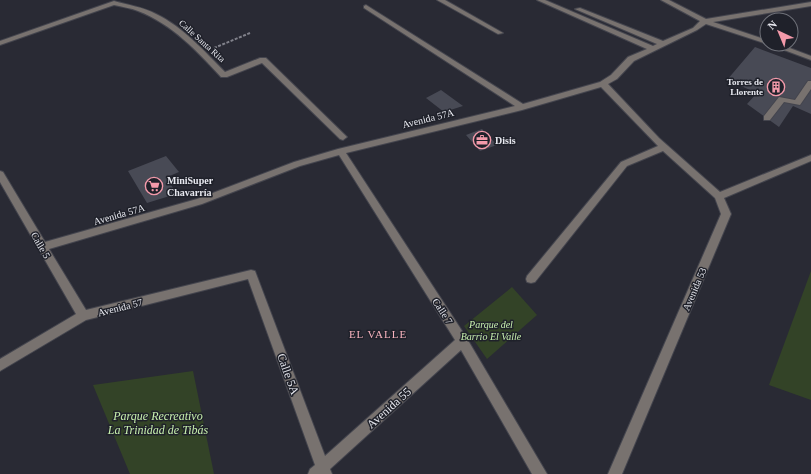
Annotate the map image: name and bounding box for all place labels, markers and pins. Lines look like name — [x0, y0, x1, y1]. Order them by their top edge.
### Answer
place label: Torres de Llorente — [727, 77, 763, 97]
building icon: Torres de Llorente — [766, 77, 786, 97]
office icon: Disis — [472, 130, 492, 150]
place label: Disis — [495, 135, 516, 146]
place label: MiniSuper Chavarría — [167, 175, 214, 198]
supermarket icon: MiniSuper Chavarría — [144, 176, 164, 196]

